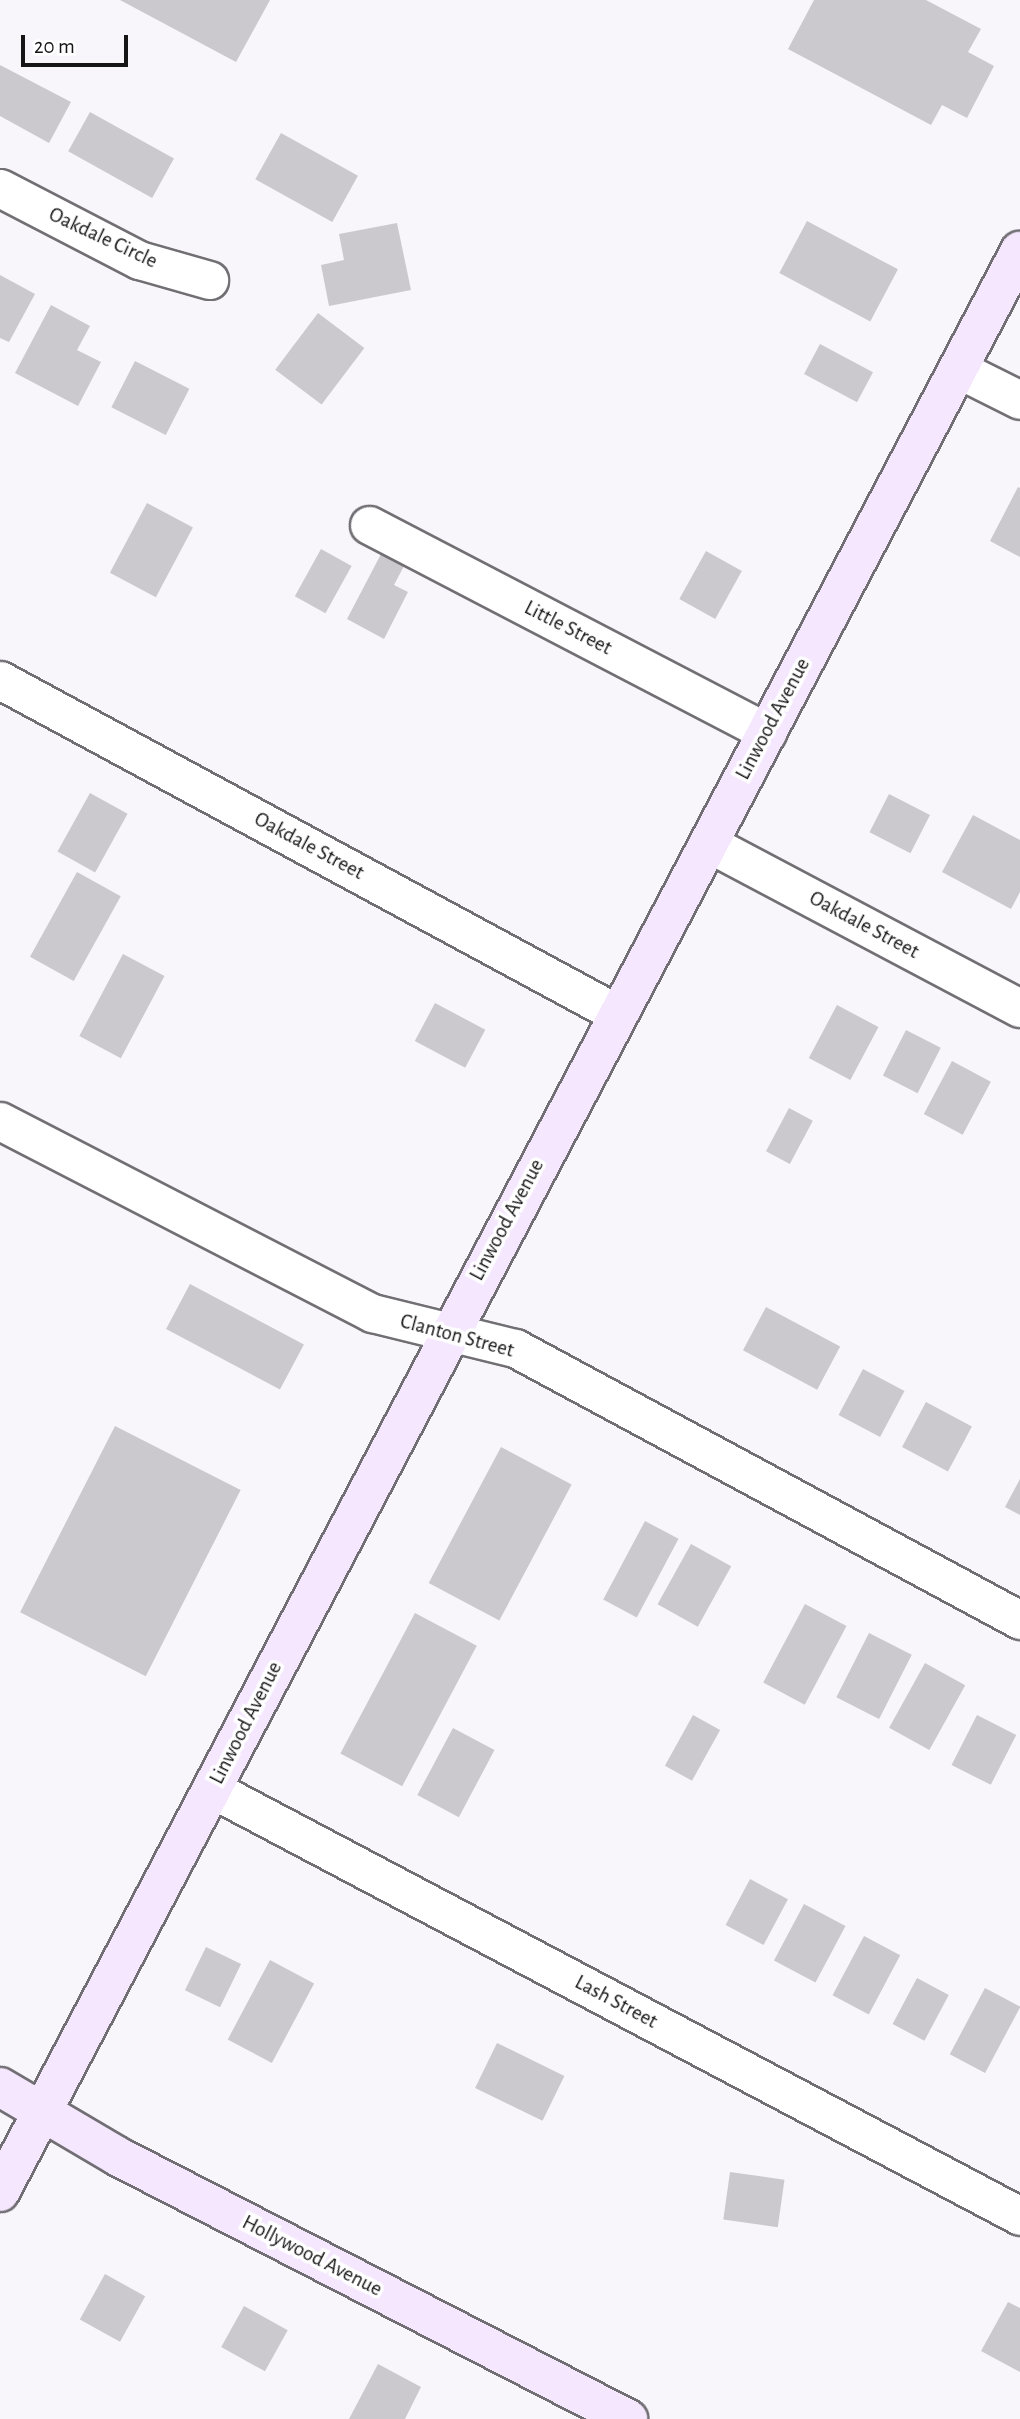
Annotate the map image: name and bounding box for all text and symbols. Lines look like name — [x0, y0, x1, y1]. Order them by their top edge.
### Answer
scale bar — [24, 21, 131, 65]
text: 20 m — [34, 36, 75, 57]
street label: Oakdale Circle — [45, 202, 161, 274]
street label: Little Street — [520, 595, 616, 661]
street label: Linwood Avenue — [730, 654, 816, 784]
street label: Oakdale Street — [250, 807, 368, 885]
street label: Oakdale Street — [805, 886, 923, 964]
street label: Linwood Avenue — [464, 1155, 550, 1285]
street label: Clanton Street — [397, 1309, 517, 1363]
street label: Linwood Avenue — [204, 1657, 288, 1789]
street label: Lash Street — [570, 1970, 662, 2034]
street label: Hollywood Avenue — [238, 2210, 386, 2302]

